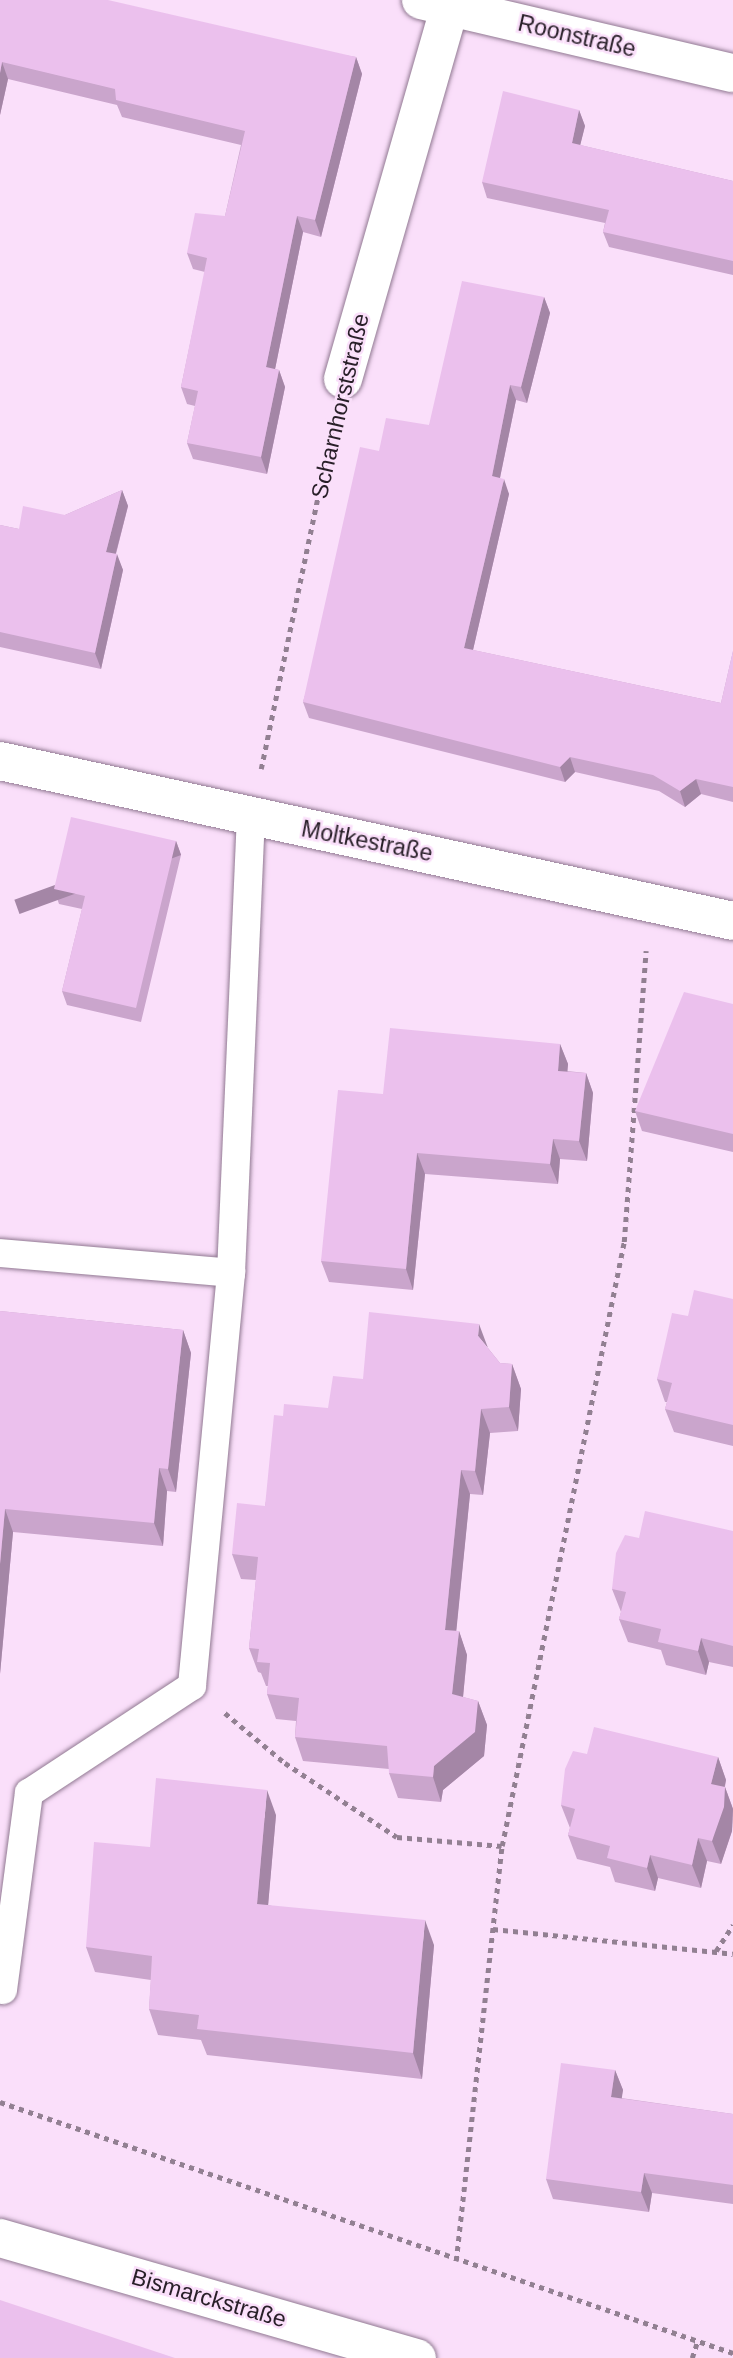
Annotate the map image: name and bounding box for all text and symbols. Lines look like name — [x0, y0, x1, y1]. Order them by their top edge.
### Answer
street label: Roonstraße — [515, 9, 639, 63]
street label: Scharnhorststraße — [305, 311, 375, 501]
street label: Moltkestraße — [299, 815, 435, 867]
street label: Bismarckstraße — [128, 2263, 290, 2333]

